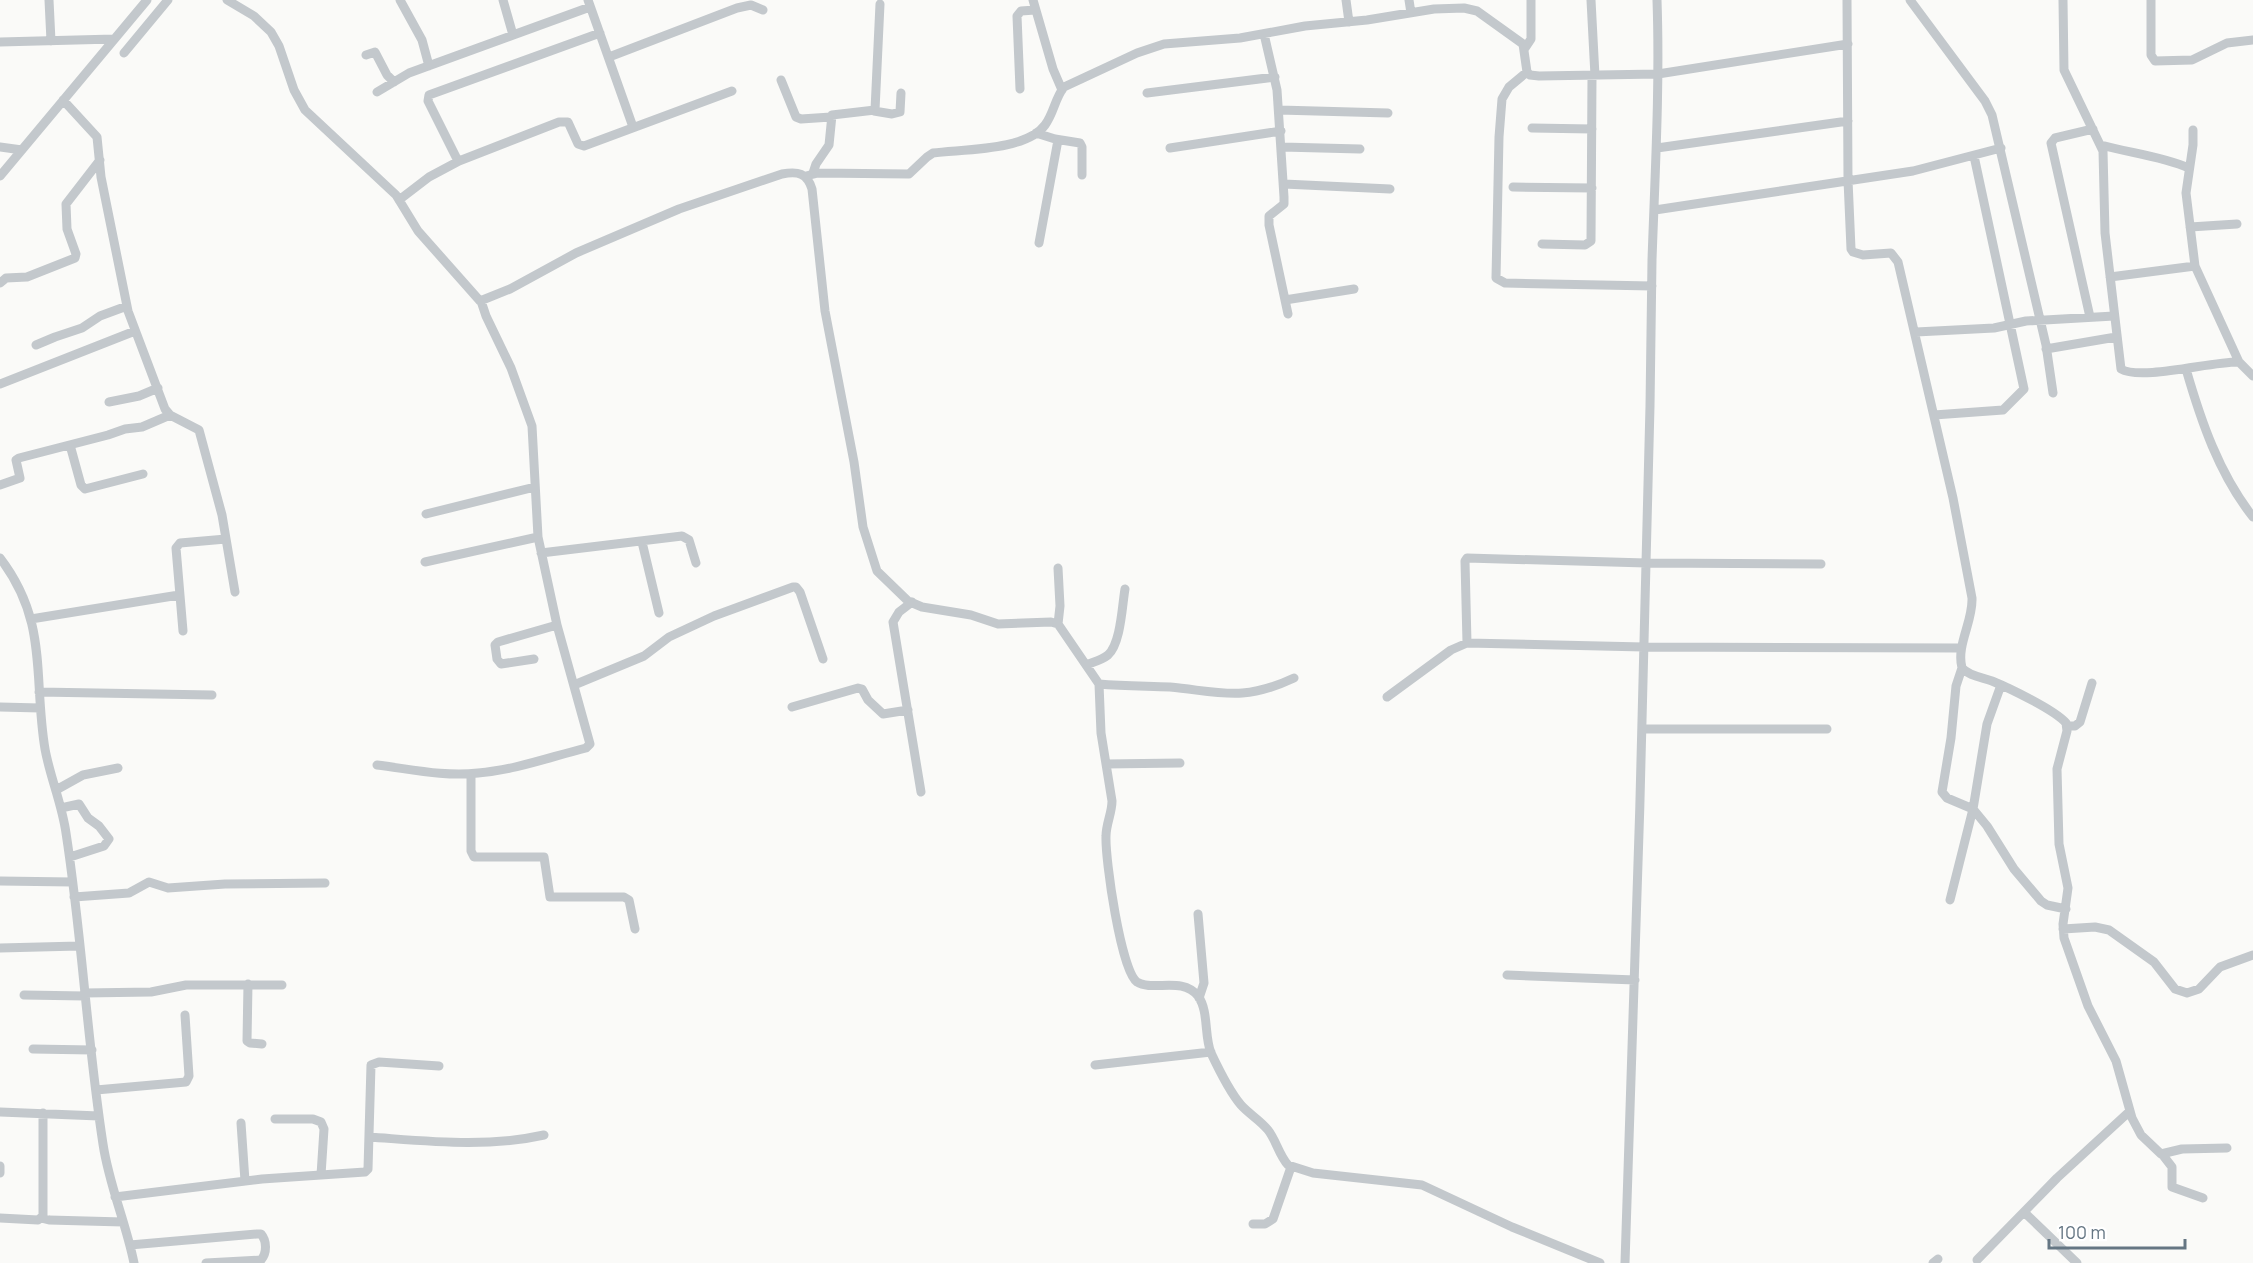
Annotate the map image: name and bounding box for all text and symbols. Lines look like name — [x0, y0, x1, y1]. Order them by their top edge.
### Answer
scale bar — [2049, 1212, 2186, 1250]
text: 100 m — [2058, 1220, 2106, 1244]

